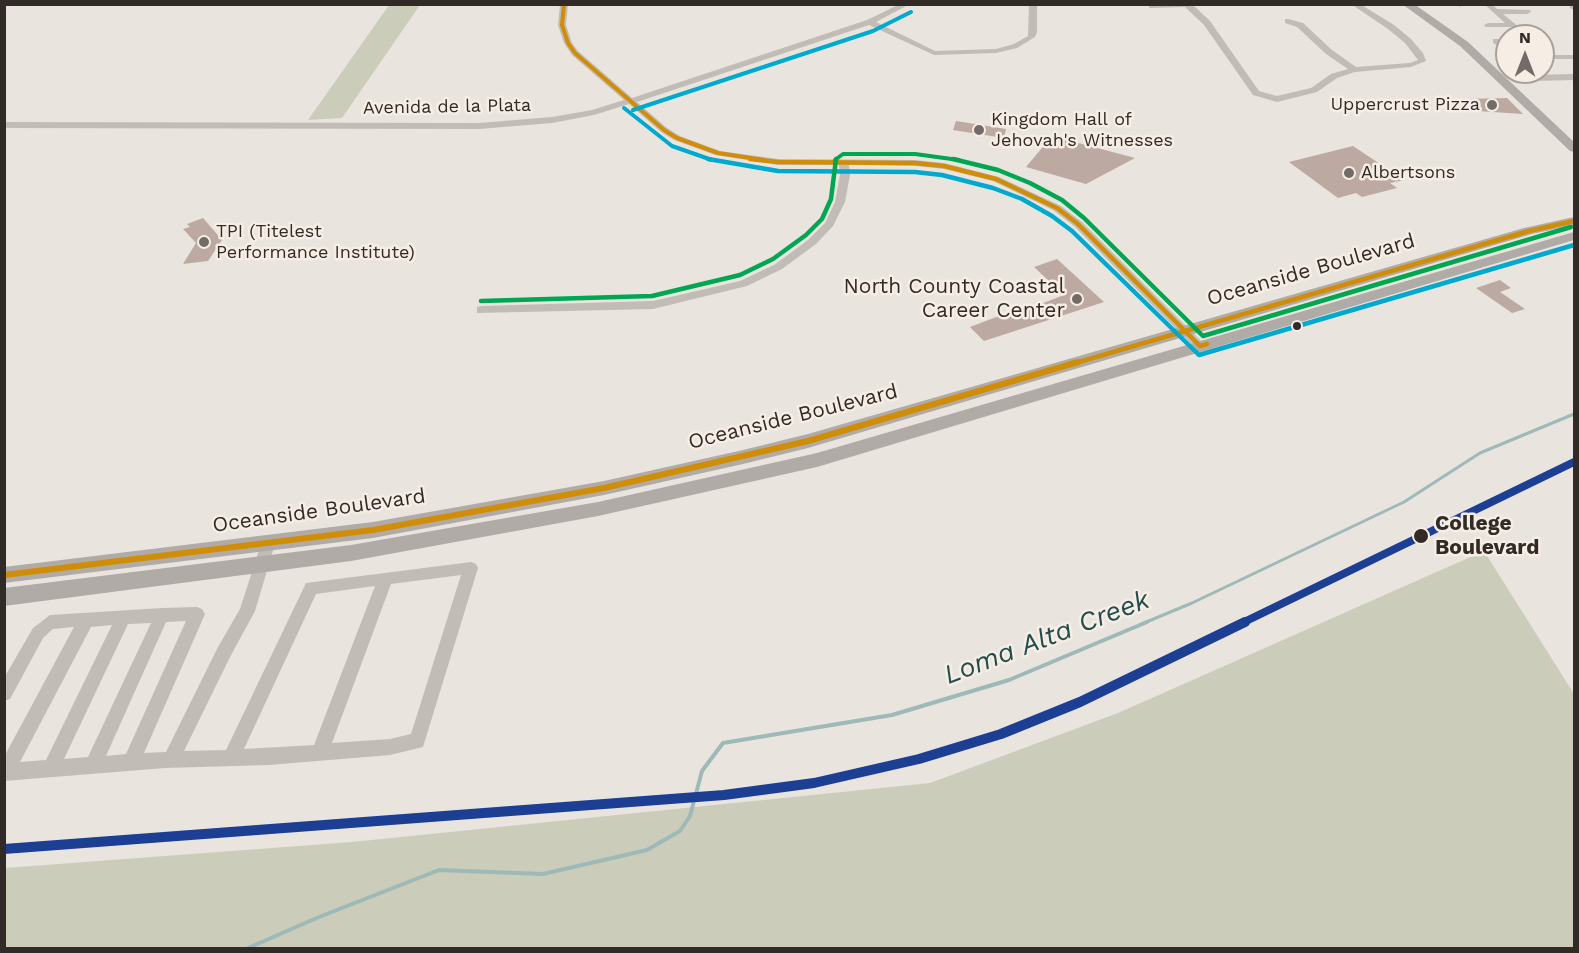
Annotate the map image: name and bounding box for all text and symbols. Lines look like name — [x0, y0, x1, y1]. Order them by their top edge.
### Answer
north arrow — [1495, 24, 1555, 84]
text: N — [1519, 28, 1531, 47]
place label: Uppercrust Pizza — [1330, 94, 1480, 116]
street label: Avenida de la Plata — [363, 95, 531, 119]
marker: Uppercrust Pizza — [1485, 98, 1499, 112]
place label: Kingdom Hall of Jehovah's Witnesses — [991, 109, 1173, 152]
marker: Kingdom Hall of Jehovah's Witnesses — [972, 123, 986, 137]
place label: Albertsons — [1361, 162, 1455, 184]
marker: Albertsons — [1342, 166, 1356, 180]
place label: TPI (Titelest Performance Institute) — [216, 221, 415, 264]
street label: Oceanside Boulevard — [1204, 228, 1418, 312]
marker: TPI (Titelest Performance Institute) — [197, 235, 211, 249]
place label: North County Coastal Career Center — [844, 274, 1065, 324]
marker: North County Coastal Career Center — [1070, 292, 1084, 306]
unlabelled marker — [1291, 320, 1303, 332]
street label: Oceanside Boulevard — [686, 379, 900, 455]
street label: Oceanside Boulevard — [211, 484, 427, 538]
place label: College Boulevard — [1435, 511, 1539, 561]
marker: College Boulevard — [1412, 527, 1430, 545]
water label: Loma Alta Creek — [940, 584, 1154, 692]

